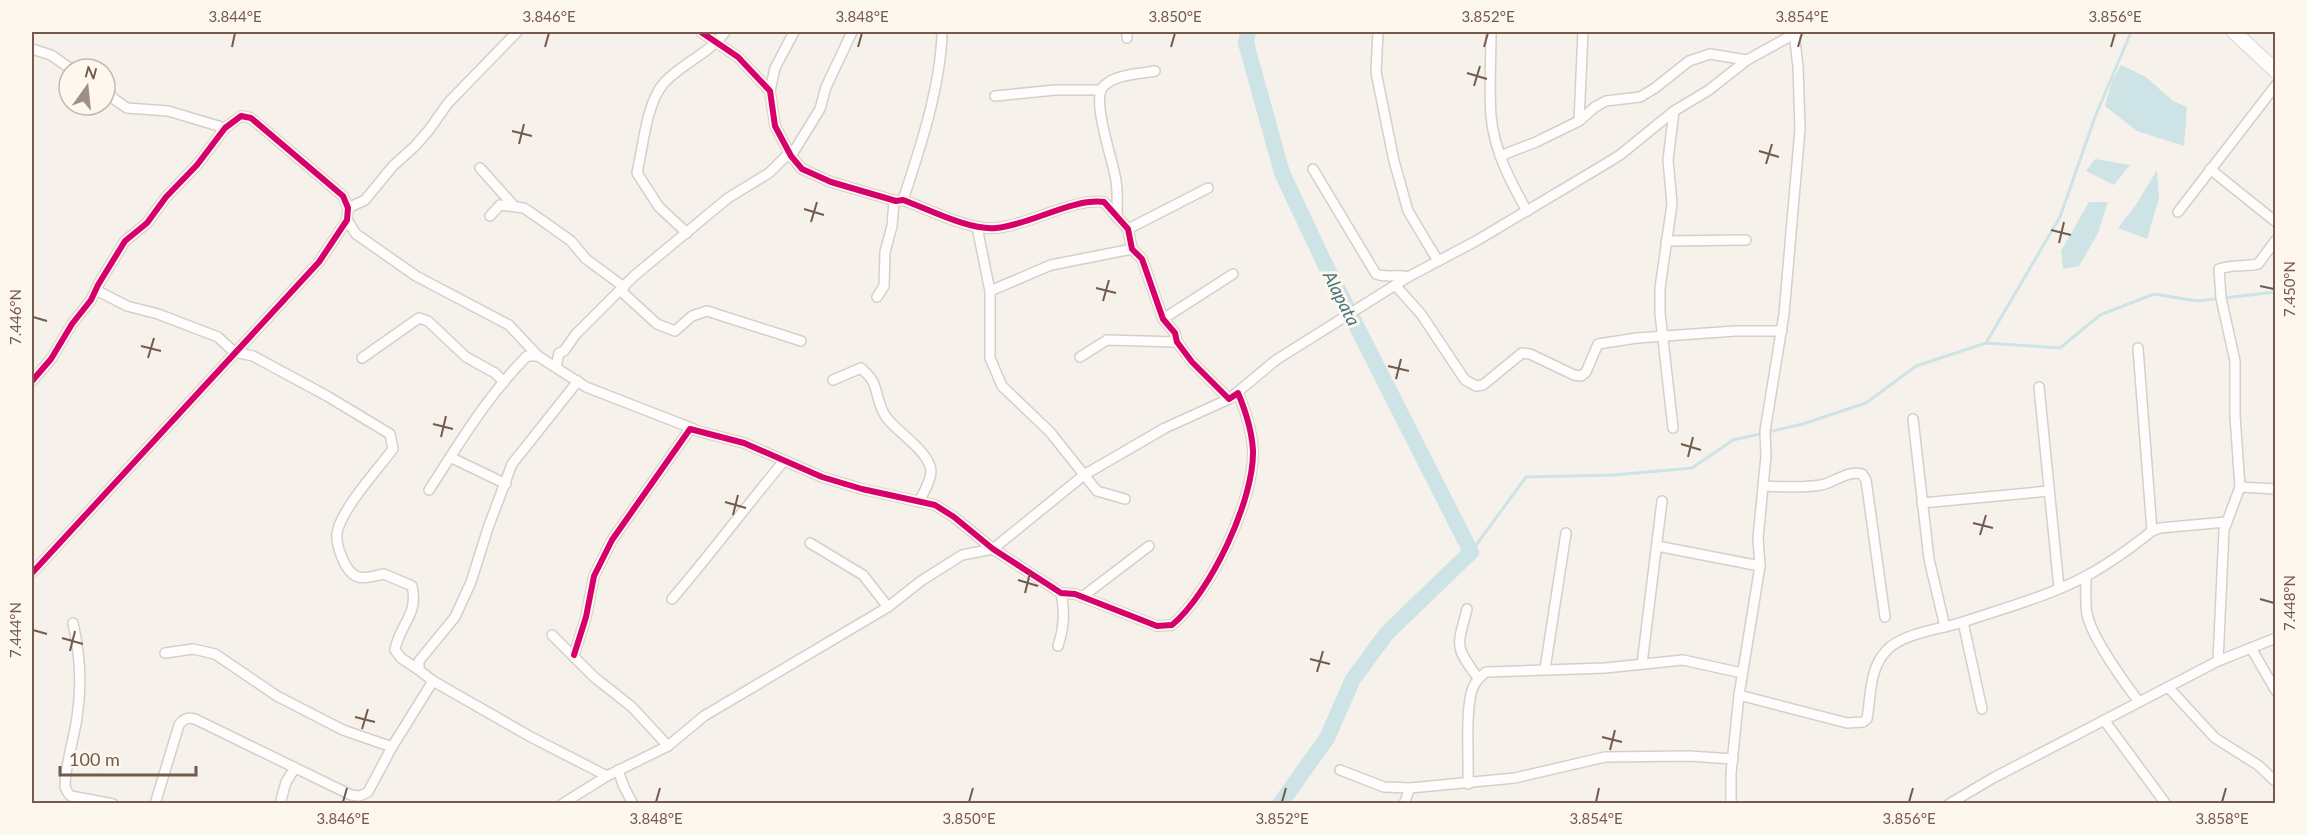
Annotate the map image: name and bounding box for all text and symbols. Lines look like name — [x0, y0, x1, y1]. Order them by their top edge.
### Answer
text: 3.844°E — [208, 7, 262, 25]
text: 3.846°E — [522, 7, 576, 25]
text: 3.848°E — [835, 7, 889, 25]
text: 3.850°E — [1148, 7, 1202, 25]
text: 3.852°E — [1461, 7, 1515, 25]
text: 3.854°E — [1775, 7, 1829, 25]
text: 3.856°E — [2088, 7, 2142, 25]
north arrow — [57, 57, 117, 117]
text: N — [83, 61, 99, 83]
text: 7.450°N — [2280, 261, 2298, 317]
water label: Alapata — [1318, 266, 1365, 329]
text: 7.446°N — [6, 289, 24, 345]
text: 7.448°N — [2280, 575, 2298, 631]
text: 7.444°N — [6, 602, 24, 658]
scale bar — [60, 739, 196, 777]
text: 100 m — [69, 748, 120, 770]
text: 3.846°E — [316, 809, 370, 827]
text: 3.848°E — [629, 809, 683, 827]
text: 3.850°E — [942, 809, 996, 827]
text: 3.852°E — [1255, 809, 1309, 827]
text: 3.854°E — [1569, 809, 1623, 827]
text: 3.856°E — [1882, 809, 1936, 827]
text: 3.858°E — [2195, 809, 2249, 827]

